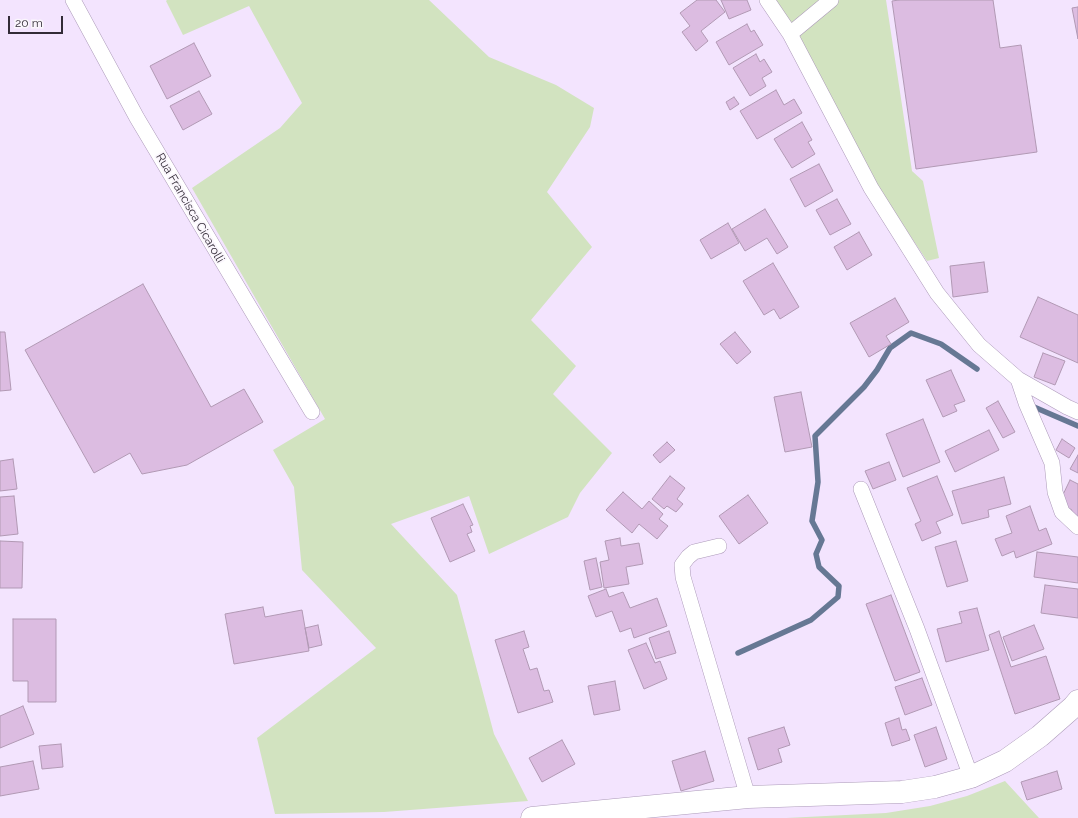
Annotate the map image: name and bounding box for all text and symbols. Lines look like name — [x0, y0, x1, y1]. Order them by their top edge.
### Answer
scale bar — [10, 8, 65, 34]
text: 20 m — [15, 16, 43, 30]
street label: Rua Francisca Cicarolli — [153, 151, 227, 265]

